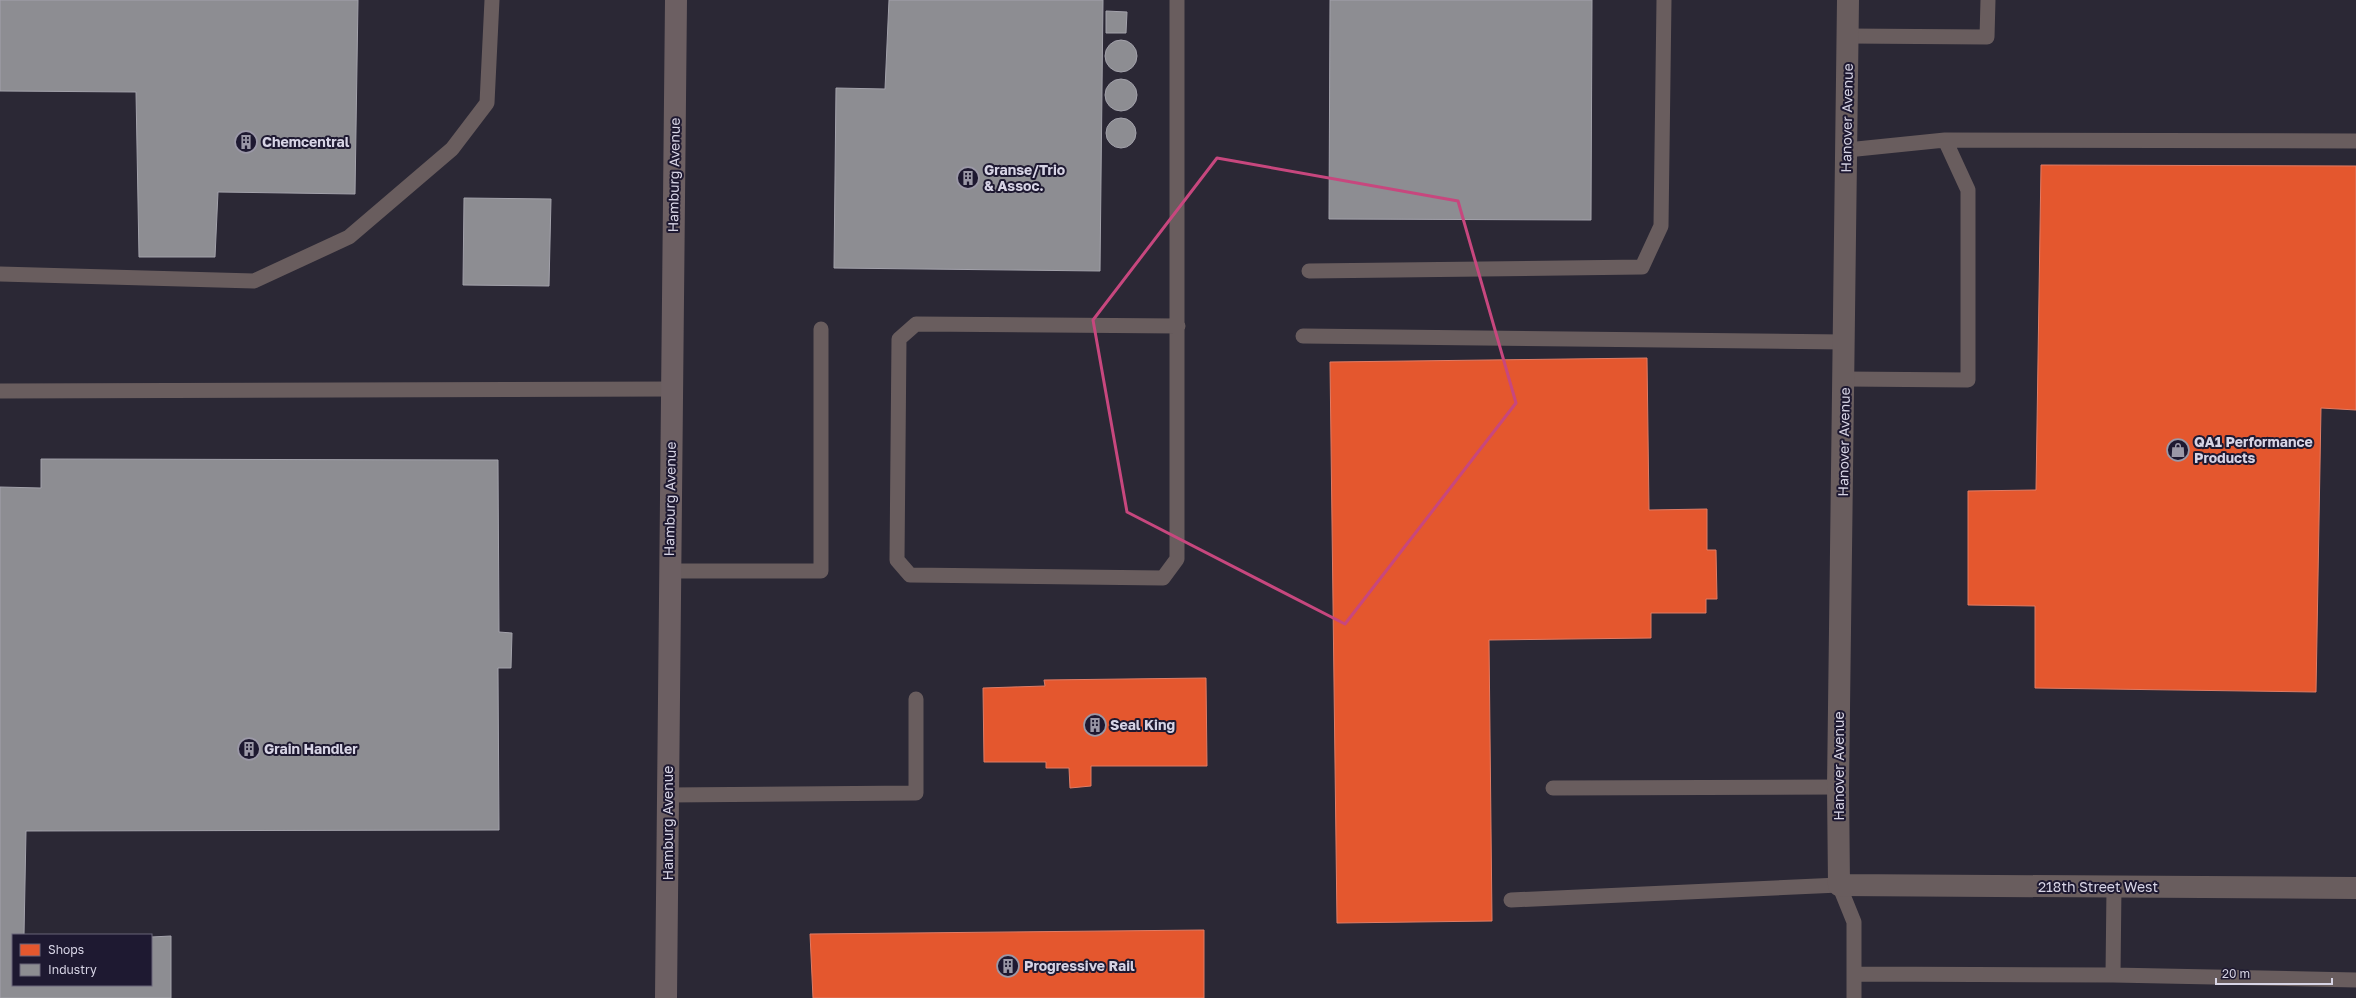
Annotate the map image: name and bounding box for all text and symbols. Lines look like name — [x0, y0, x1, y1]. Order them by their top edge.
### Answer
street label: Hanover Avenue — [1837, 63, 1856, 173]
street label: Hamburg Avenue — [664, 117, 683, 233]
building icon: Chemcentral — [233, 129, 259, 155]
place label: Chemcentral — [262, 133, 350, 150]
place label: Granse/Trio & Assoc. — [984, 161, 1065, 194]
building icon: Granse/Trio & Assoc. — [955, 165, 981, 191]
street label: Hanover Avenue — [1834, 387, 1853, 497]
place label: QA1 Performance Products — [2194, 433, 2313, 466]
shop icon: QA1 Performance Products — [2165, 437, 2191, 463]
street label: Hamburg Avenue — [660, 441, 679, 557]
street label: Hanover Avenue — [1830, 711, 1847, 821]
building icon: Seal King — [1082, 712, 1108, 738]
place label: Seal King — [1110, 716, 1175, 733]
building icon: Grain Handler — [236, 736, 262, 762]
place label: Grain Handler — [264, 740, 358, 757]
street label: Hamburg Avenue — [659, 766, 676, 880]
street label: 218th Street West — [2038, 878, 2158, 895]
legend — [12, 934, 152, 986]
text: Shops — [48, 942, 84, 957]
building icon: Progressive Rail — [995, 953, 1021, 979]
place label: Progressive Rail — [1024, 957, 1135, 974]
scale bar — [2216, 960, 2332, 986]
text: Industry — [48, 962, 97, 977]
text: 20 m — [2222, 966, 2250, 981]

